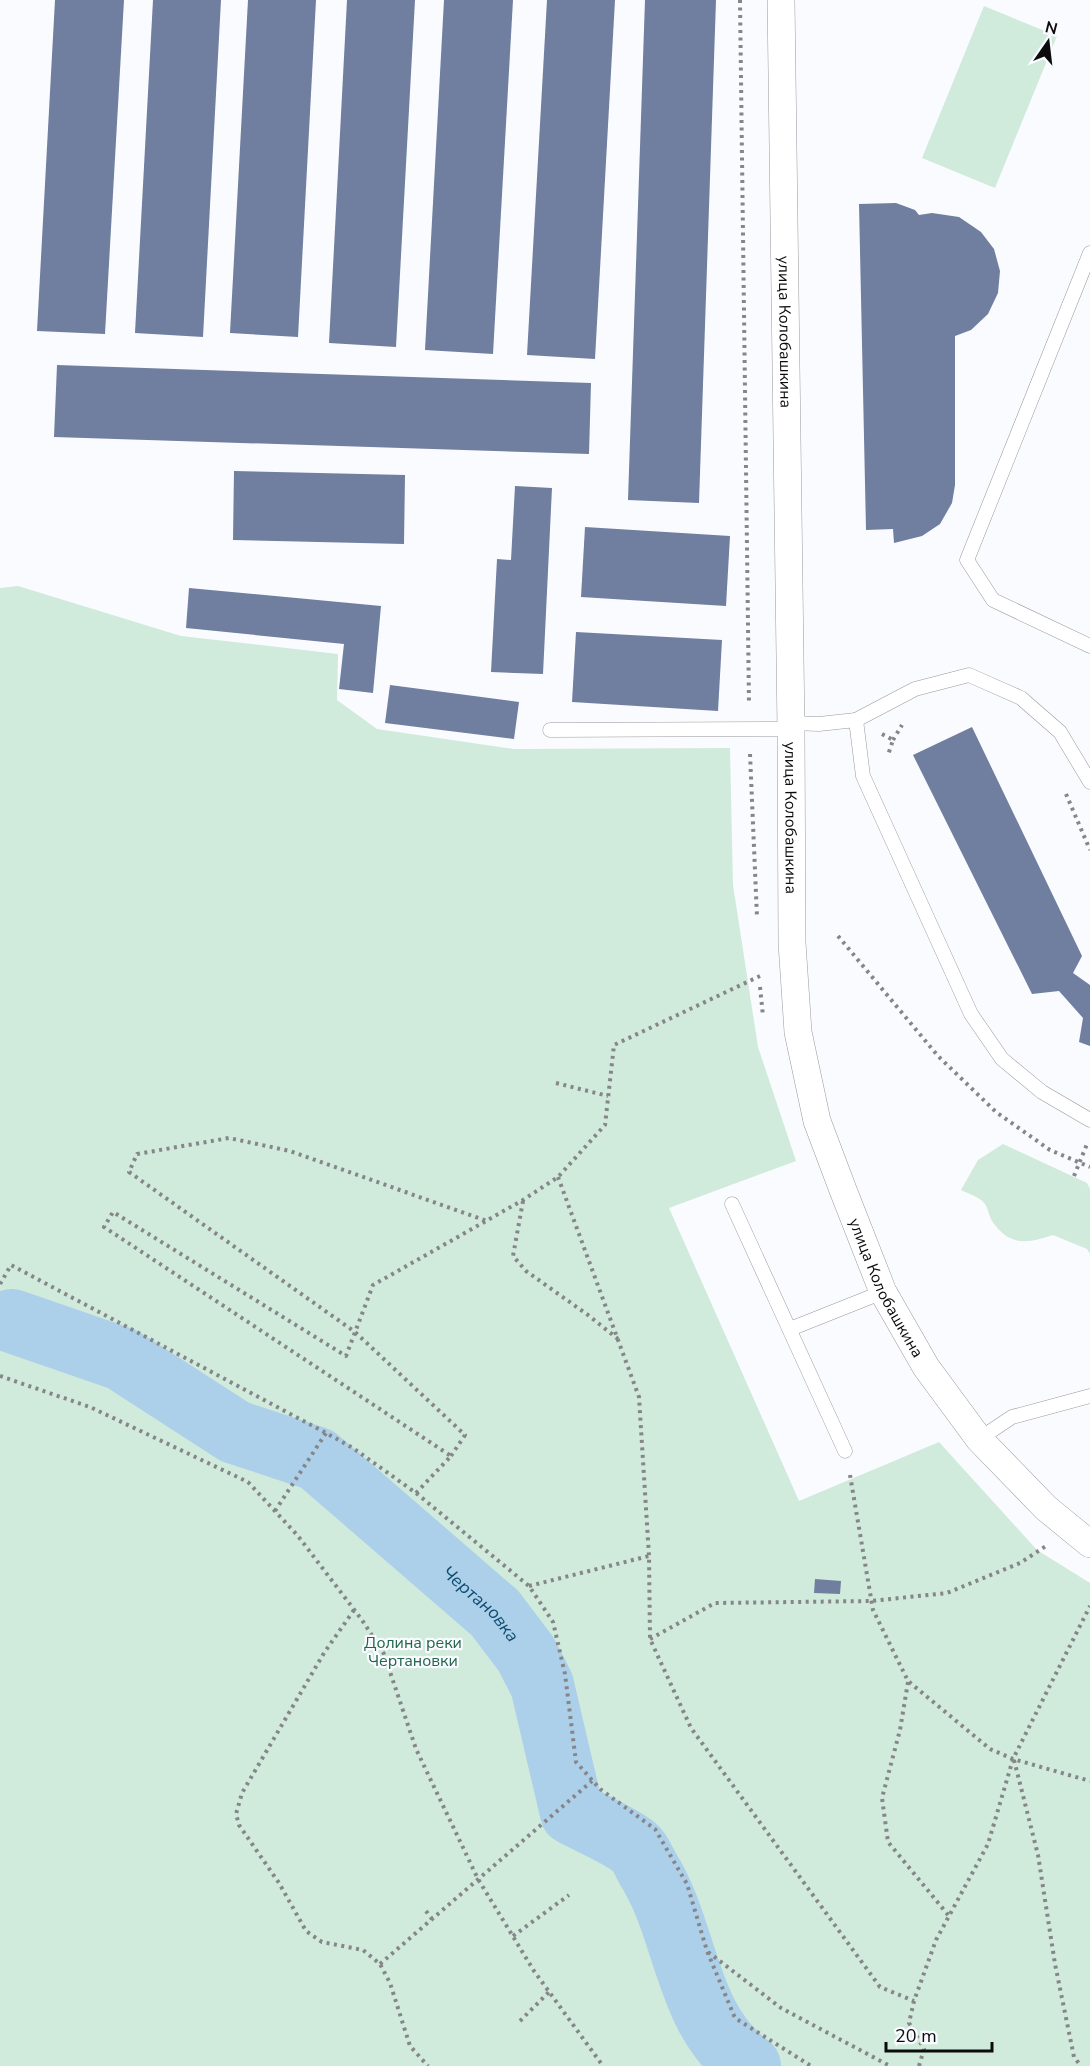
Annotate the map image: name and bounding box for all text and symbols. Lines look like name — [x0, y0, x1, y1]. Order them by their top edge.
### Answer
north arrow — [1018, 12, 1078, 72]
text: N — [1043, 16, 1060, 41]
street label: улица Колобашкина — [773, 256, 797, 408]
street label: улица Колобашкина — [779, 742, 802, 894]
street label: улица Колобашкина — [843, 1215, 928, 1362]
water label: Чертановка — [437, 1560, 525, 1647]
park label: Долина реки Чертановки — [364, 1632, 462, 1672]
scale bar — [886, 2015, 992, 2053]
text: 20 m — [895, 2024, 937, 2048]

